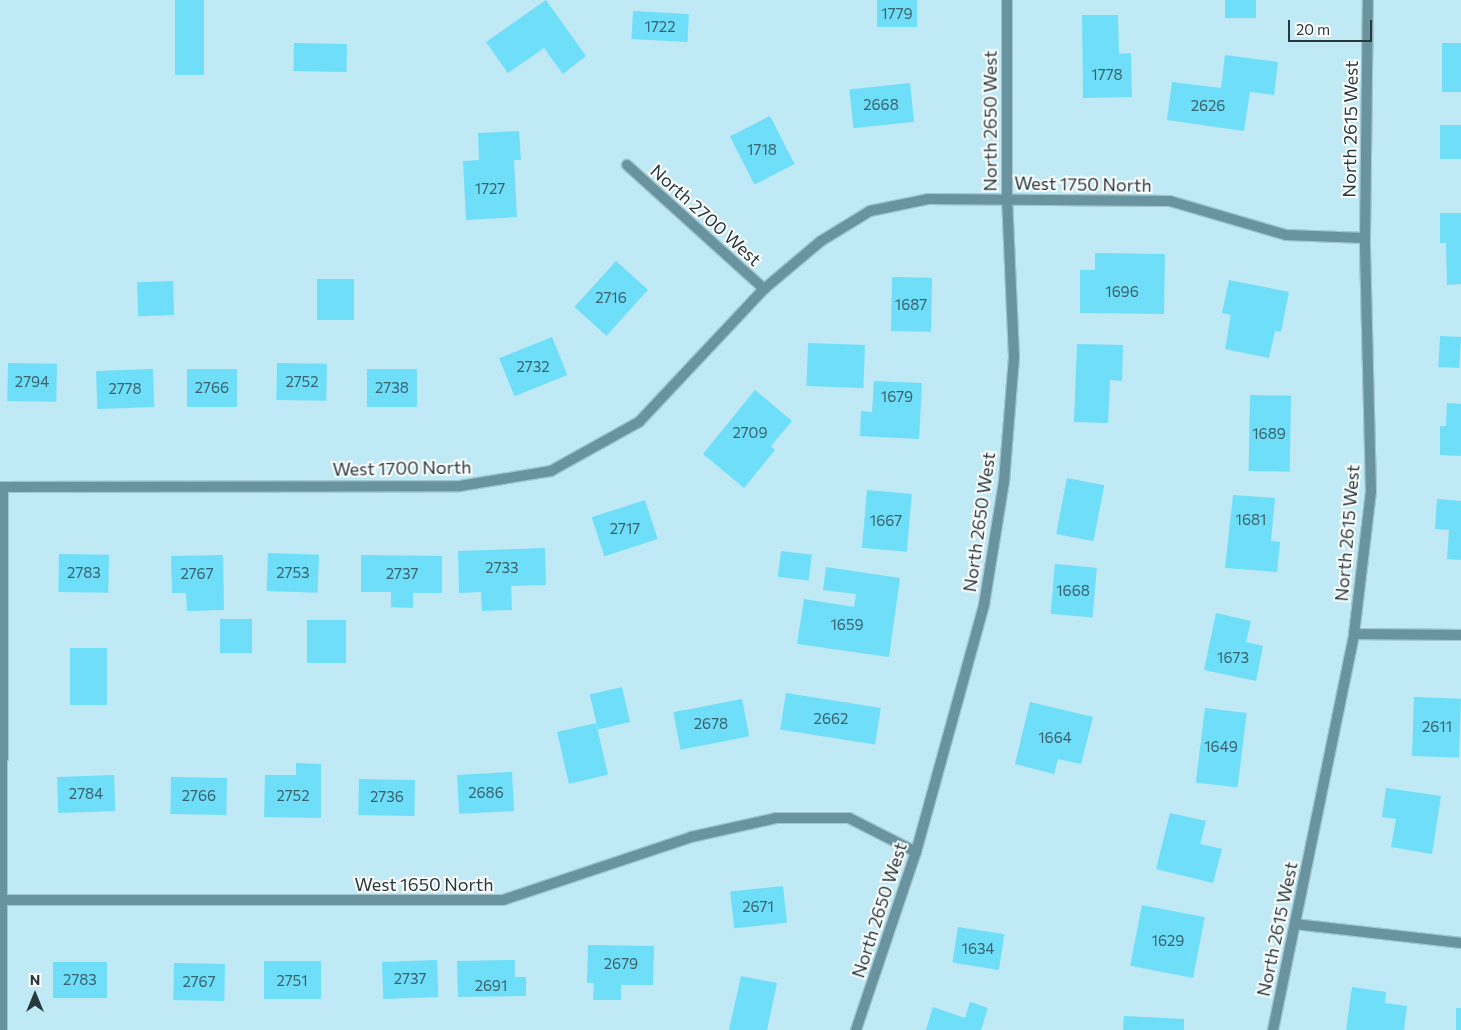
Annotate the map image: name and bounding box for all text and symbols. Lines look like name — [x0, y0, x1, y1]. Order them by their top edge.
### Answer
house number: 1779 — [881, 5, 913, 23]
scale bar — [1291, 10, 1375, 42]
house number: 1722 — [645, 18, 675, 36]
text: 20 m — [1296, 20, 1330, 38]
street label: North 2650 West — [979, 50, 1001, 192]
street label: North 2615 West — [1338, 60, 1362, 198]
house number: 1778 — [1091, 66, 1123, 84]
house number: 2668 — [863, 96, 899, 114]
house number: 2626 — [1191, 97, 1225, 115]
house number: 1718 — [747, 141, 777, 159]
street label: North 2700 West — [646, 160, 766, 270]
street label: West 1750 North — [1014, 172, 1152, 196]
house number: 1727 — [475, 180, 505, 198]
house number: 1696 — [1105, 283, 1139, 301]
house number: 2716 — [595, 289, 627, 307]
house number: 1687 — [895, 296, 927, 314]
house number: 2732 — [516, 358, 550, 376]
house number: 2794 — [15, 373, 49, 391]
house number: 2752 — [285, 373, 319, 391]
house number: 2766 — [195, 379, 229, 397]
house number: 2738 — [375, 379, 409, 397]
house number: 2778 — [108, 380, 142, 398]
house number: 1679 — [881, 388, 913, 406]
house number: 2709 — [732, 424, 768, 442]
house number: 1689 — [1252, 425, 1286, 443]
street label: North 2650 West — [958, 451, 1000, 593]
street label: West 1700 North — [332, 456, 472, 480]
street label: North 2615 West — [1330, 464, 1364, 602]
house number: 1681 — [1235, 511, 1267, 529]
house number: 1667 — [870, 512, 902, 530]
house number: 2717 — [610, 520, 640, 538]
house number: 2733 — [485, 559, 519, 577]
house number: 2783 — [67, 564, 101, 582]
house number: 2753 — [276, 564, 310, 582]
house number: 2767 — [180, 565, 214, 583]
house number: 2737 — [386, 565, 418, 583]
house number: 1668 — [1056, 582, 1090, 600]
house number: 1659 — [830, 616, 864, 634]
house number: 1673 — [1217, 649, 1249, 667]
house number: 2662 — [814, 710, 848, 728]
house number: 2678 — [694, 715, 728, 733]
house number: 2611 — [1422, 718, 1452, 736]
house number: 1664 — [1038, 729, 1072, 747]
house number: 1649 — [1204, 738, 1238, 756]
house number: 2686 — [468, 784, 504, 802]
house number: 2784 — [69, 785, 103, 803]
house number: 2766 — [182, 787, 216, 805]
house number: 2752 — [276, 787, 310, 805]
house number: 2736 — [370, 788, 404, 806]
street label: North 2650 West — [847, 840, 911, 980]
street label: North 2615 West — [1252, 860, 1302, 998]
street label: West 1650 North — [355, 873, 493, 895]
house number: 2671 — [742, 898, 774, 916]
house number: 1629 — [1152, 932, 1184, 950]
house number: 1634 — [961, 940, 995, 958]
house number: 2679 — [604, 955, 638, 973]
north arrow — [10, 970, 60, 1020]
house number: 2737 — [394, 970, 426, 988]
text: N — [30, 971, 40, 988]
house number: 2783 — [63, 971, 97, 989]
house number: 2751 — [276, 972, 308, 990]
house number: 2767 — [182, 973, 216, 991]
house number: 2691 — [475, 977, 507, 995]

